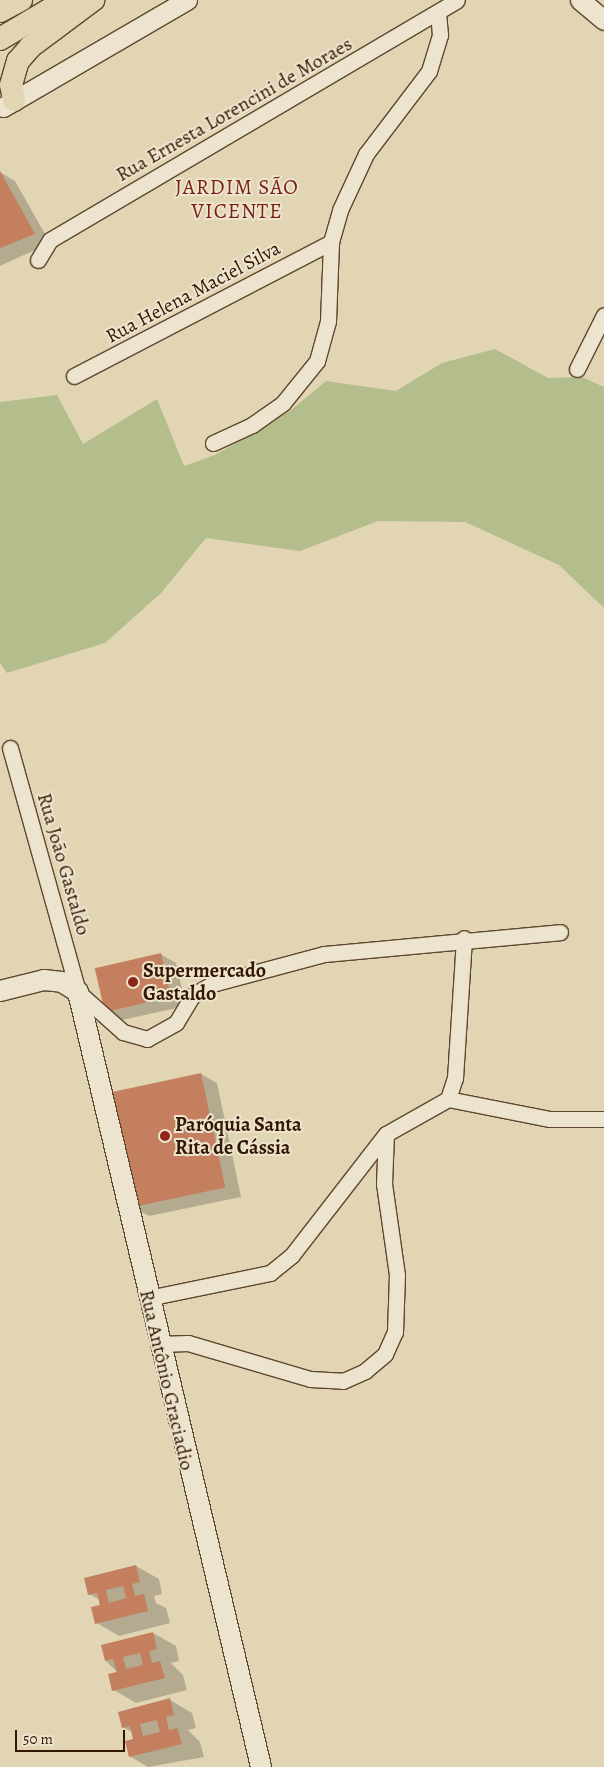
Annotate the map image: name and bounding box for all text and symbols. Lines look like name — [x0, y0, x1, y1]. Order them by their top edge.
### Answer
street label: Rua Ernesta Lorencini de Moraes — [112, 31, 356, 187]
district label: JARDIM SÃO VICENTE — [174, 174, 300, 224]
street label: Rua Helena Maciel Silva — [102, 236, 284, 348]
street label: Rua João Gastaldo — [32, 790, 96, 938]
place label: Supermercado Gastaldo — [143, 958, 266, 1005]
marker: Supermercado Gastaldo — [127, 976, 139, 988]
place label: Paróquia Santa Rita de Cássia — [175, 1112, 302, 1159]
marker: Paróquia Santa Rita de Cássia — [159, 1130, 171, 1142]
street label: Rua Antônio Graciadio — [135, 1287, 199, 1473]
scale bar — [18, 1720, 128, 1752]
text: 50 m — [23, 1729, 53, 1749]

